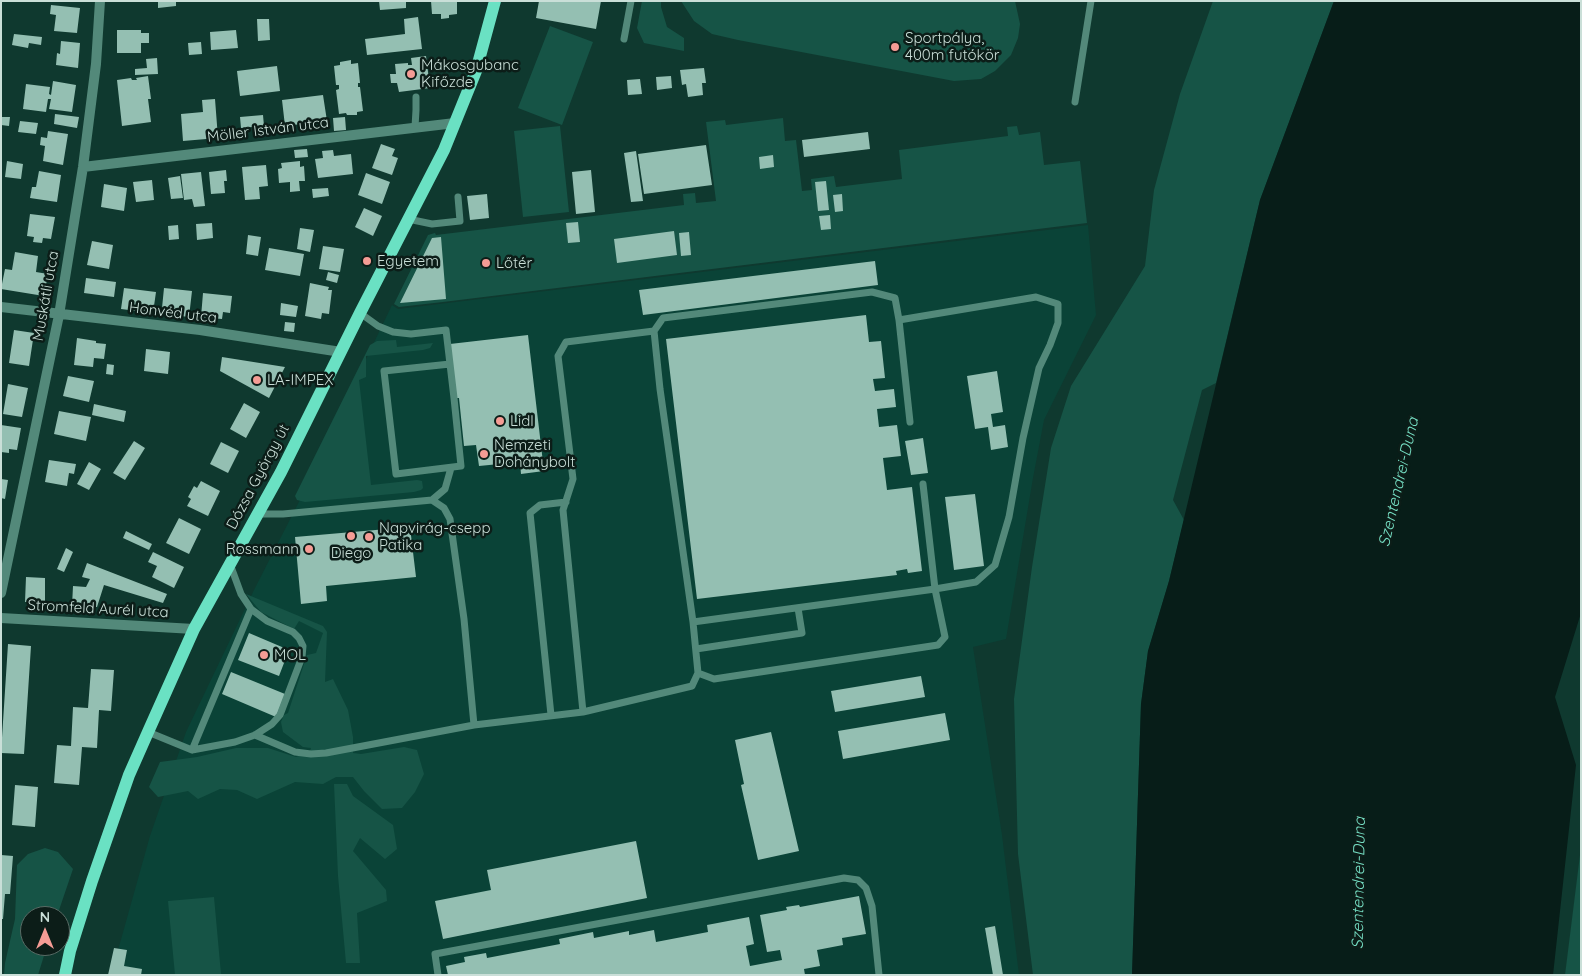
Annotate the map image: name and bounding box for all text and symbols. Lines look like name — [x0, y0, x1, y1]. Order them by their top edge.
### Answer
place label: Sportpálya, 400m futókör — [905, 29, 999, 64]
marker: Sportpálya, 400m futókör — [889, 41, 901, 53]
place label: Mákosgubanc Kifőzde — [421, 56, 519, 91]
marker: Mákosgubanc Kifőzde — [405, 68, 417, 80]
street label: Möller István utca — [206, 114, 330, 146]
street label: Muskátli utca — [29, 249, 63, 343]
place label: Egyetem — [377, 252, 439, 270]
place label: Lőtér — [496, 254, 532, 272]
marker: Egyetem — [361, 255, 373, 267]
marker: Lőtér — [480, 257, 492, 269]
street label: Honvéd utca — [128, 299, 218, 327]
place label: LA-IMPEX — [267, 371, 333, 389]
marker: LA-IMPEX — [251, 374, 263, 386]
place label: Lidl — [510, 412, 534, 430]
marker: Lidl — [494, 415, 506, 427]
water label: Szentendrei-Duna — [1375, 415, 1423, 549]
street label: Dózsa György út — [223, 421, 293, 533]
place label: Nemzeti Dohánybolt — [494, 436, 575, 471]
marker: Nemzeti Dohánybolt — [478, 448, 490, 460]
place label: Napvirág-csepp Patika — [379, 519, 491, 554]
marker: Diego — [345, 530, 357, 542]
marker: Napvirág-csepp Patika — [363, 531, 375, 543]
place label: Rossmann — [226, 540, 299, 558]
marker: Rossmann — [303, 543, 315, 555]
place label: Diego — [331, 544, 371, 562]
street label: Stromfeld Aurél utca — [27, 596, 169, 622]
place label: MOL — [274, 646, 306, 664]
marker: MOL — [258, 649, 270, 661]
water label: Szentendrei-Duna — [1348, 817, 1370, 949]
north arrow — [20, 906, 70, 956]
text: N — [40, 908, 50, 926]

